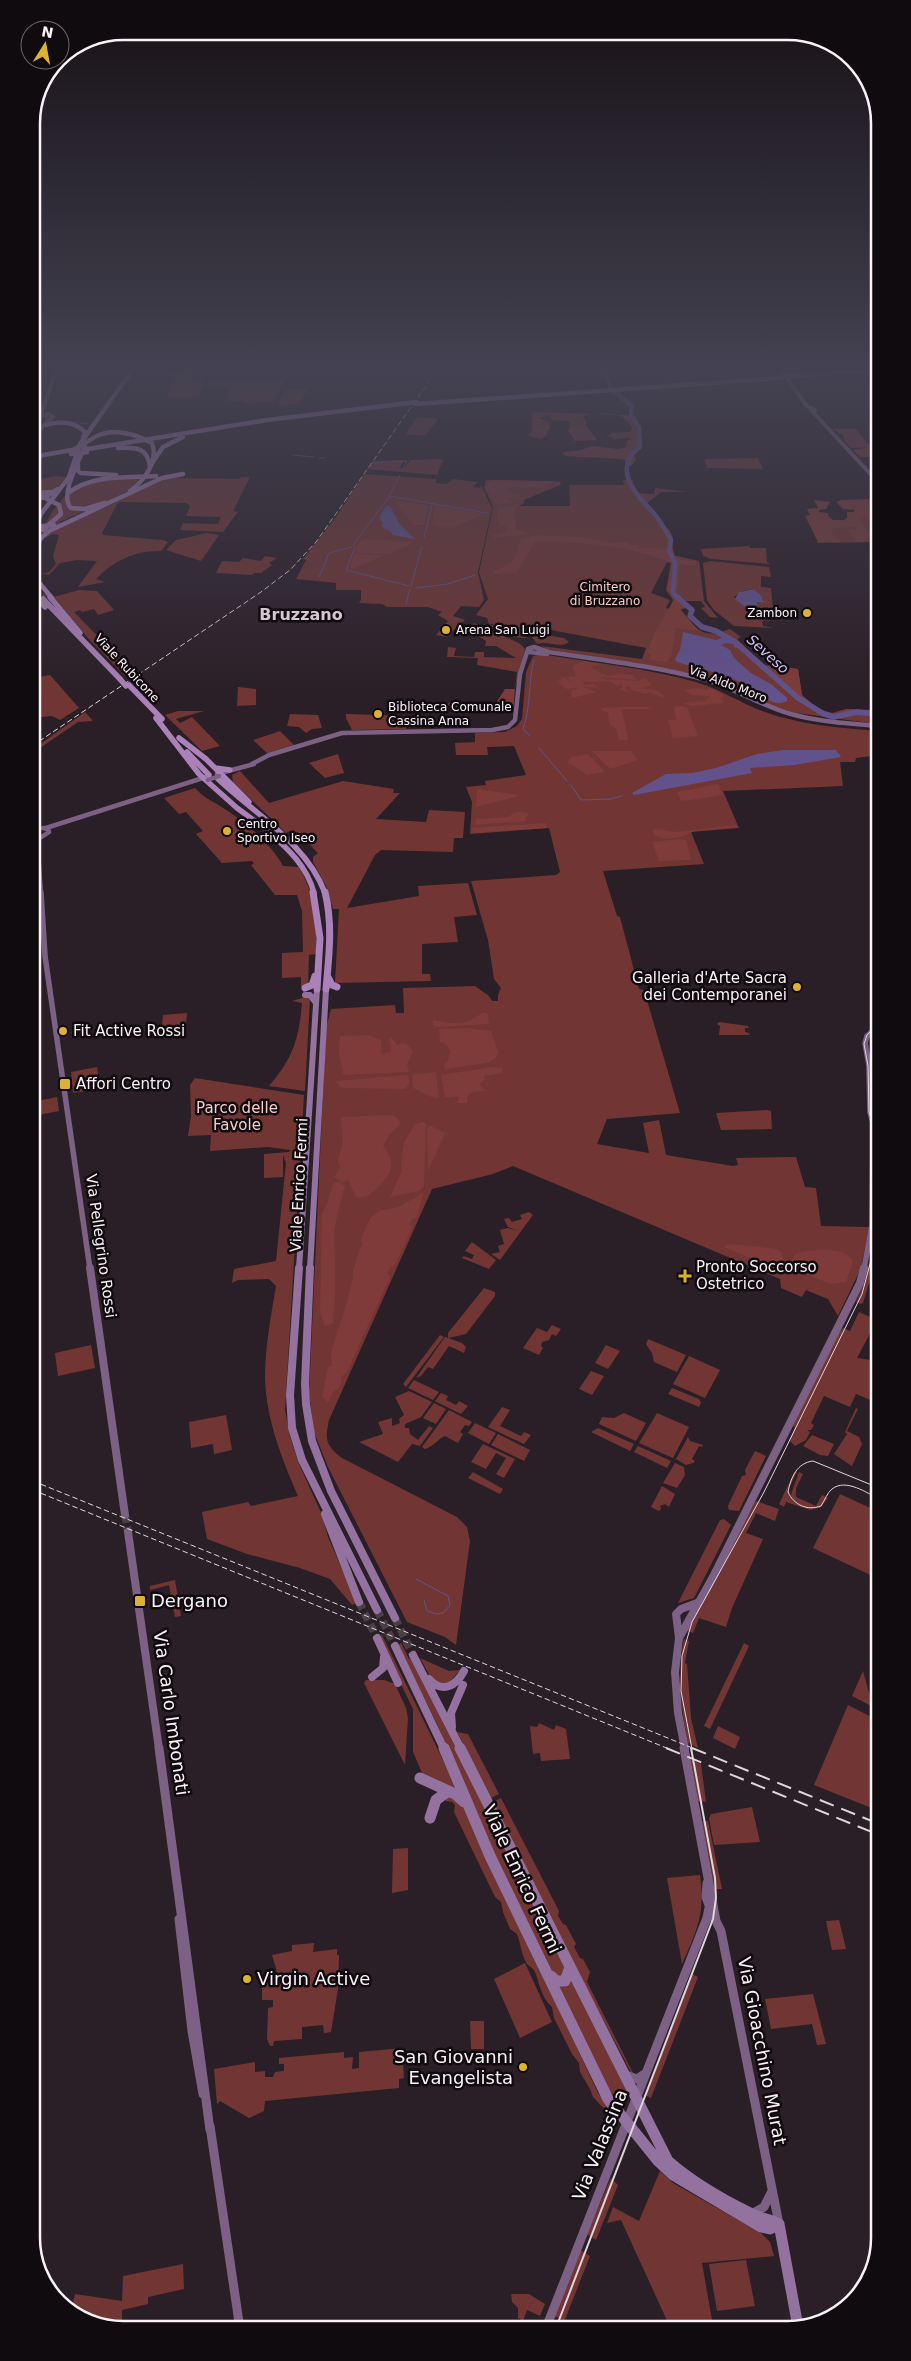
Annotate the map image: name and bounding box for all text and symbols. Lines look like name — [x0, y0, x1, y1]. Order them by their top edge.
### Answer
north arrow — [20, 20, 70, 70]
text: N — [40, 23, 55, 41]
park label: Cimitero di Bruzzano — [570, 580, 640, 608]
district label: Bruzzano — [259, 605, 343, 624]
place label: Zambon — [747, 606, 797, 620]
marker: Zambon — [801, 607, 813, 619]
place label: Arena San Luigi — [456, 623, 550, 637]
marker: Arena San Luigi — [440, 624, 452, 636]
street label: Viale Rubicone — [92, 631, 162, 705]
water label: Seveso — [744, 631, 792, 677]
street label: Via Aldo Moro — [687, 663, 769, 705]
place label: Biblioteca Comunale Cassina Anna — [388, 700, 512, 728]
marker: Biblioteca Comunale Cassina Anna — [372, 708, 384, 720]
place label: Centro Sportivo Iseo — [237, 817, 315, 845]
marker: Centro Sportivo Iseo — [221, 825, 233, 837]
place label: Galleria d'Arte Sacra dei Contemporanei — [632, 969, 787, 1004]
marker: Galleria d'Arte Sacra dei Contemporanei — [791, 981, 803, 993]
place label: Fit Active Rossi — [73, 1022, 185, 1040]
marker: Fit Active Rossi — [57, 1025, 69, 1037]
place label: Affori Centro — [76, 1075, 171, 1093]
marker: Affori Centro — [58, 1077, 72, 1091]
park label: Parco delle Favole — [196, 1099, 278, 1134]
street label: Viale Enrico Fermi — [286, 1117, 312, 1253]
street label: Via Pellegrino Rossi — [82, 1173, 120, 1319]
place label: Pronto Soccorso Ostetrico — [696, 1258, 817, 1293]
marker: Pronto Soccorso Ostetrico — [678, 1269, 692, 1283]
place label: Dergano — [151, 1590, 228, 1611]
marker: Dergano — [133, 1594, 147, 1608]
street label: Via Carlo Imbonati — [150, 1629, 193, 1797]
street label: Viale Enrico Fermi — [479, 1801, 566, 1956]
street label: Via Gioacchino Murat — [734, 1955, 791, 2147]
place label: Virgin Active — [257, 1968, 370, 1989]
marker: Virgin Active — [241, 1973, 253, 1985]
place label: San Giovanni Evangelista — [394, 2046, 513, 2088]
marker: San Giovanni Evangelista — [517, 2061, 529, 2073]
street label: Via Valassina — [568, 2086, 631, 2203]

